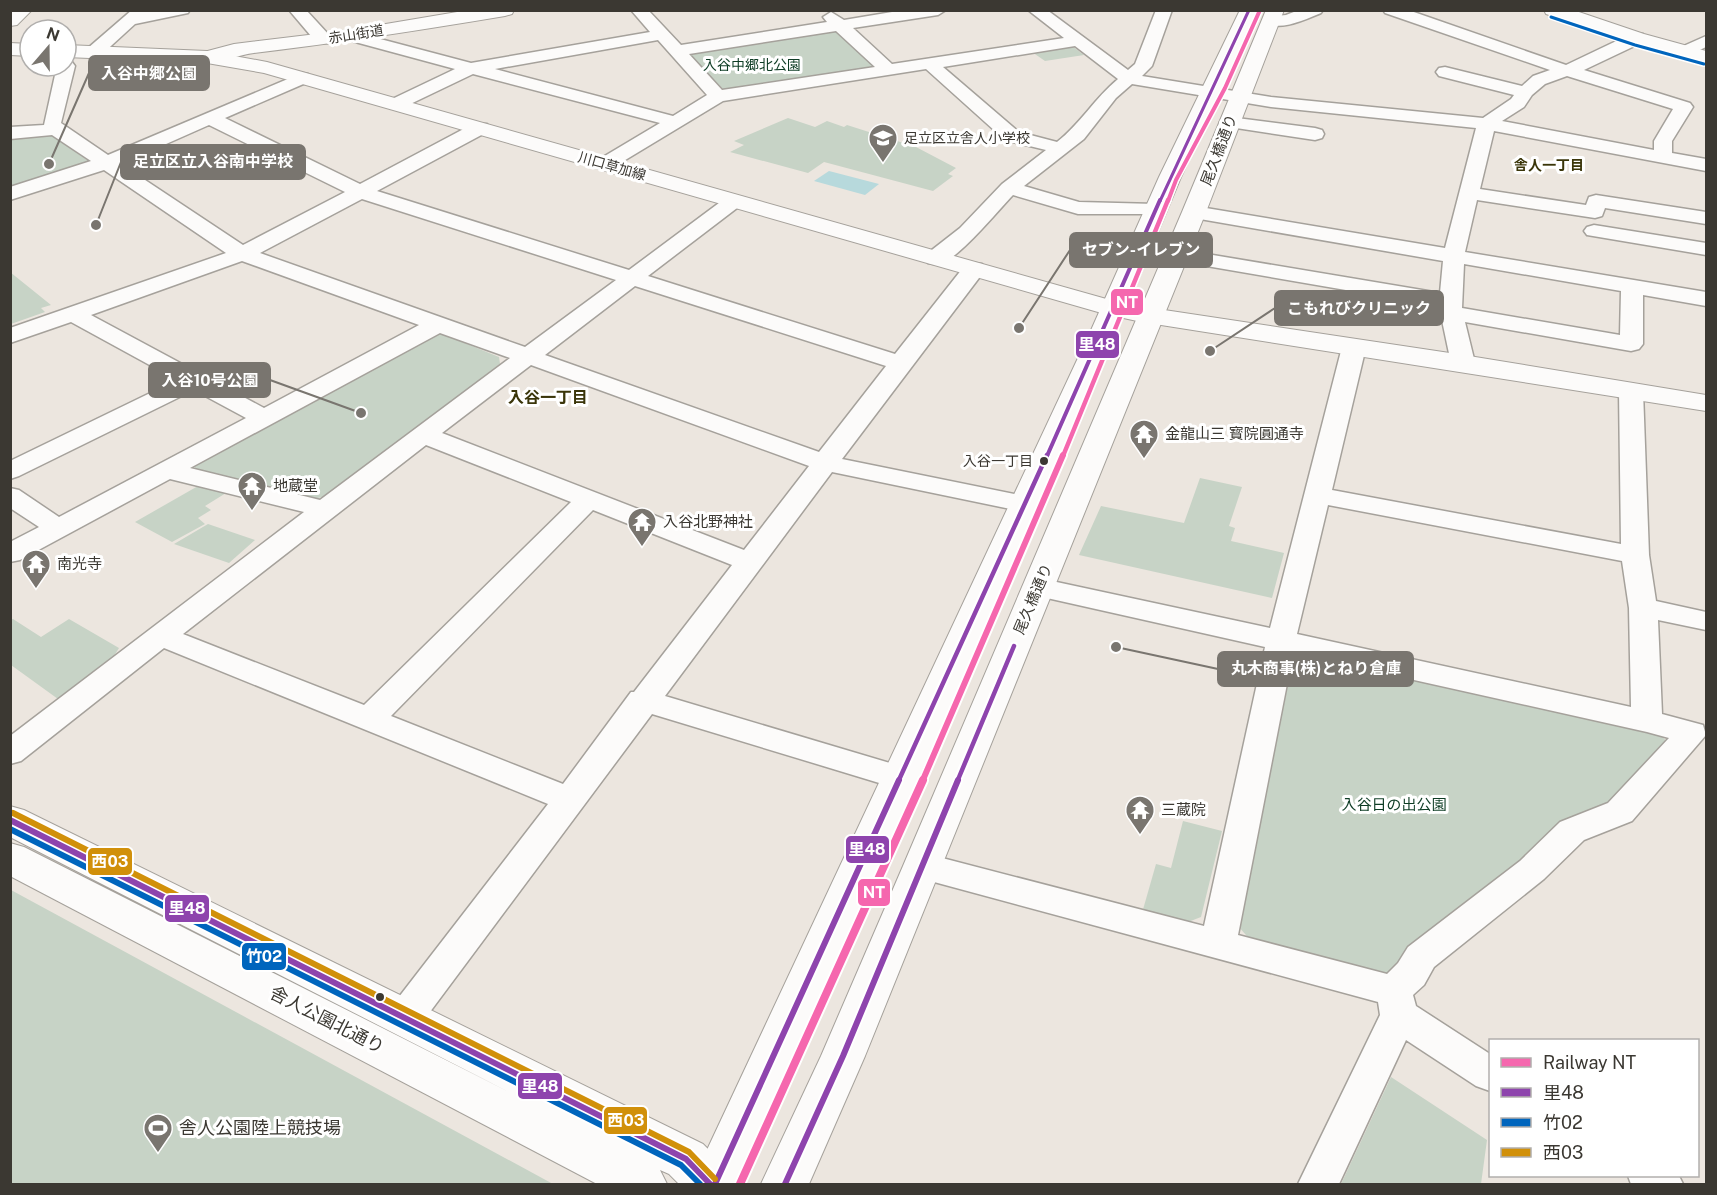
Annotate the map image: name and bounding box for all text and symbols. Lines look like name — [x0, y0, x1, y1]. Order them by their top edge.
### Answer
north arrow — [18, 18, 78, 78]
street label: 赤山街道 — [327, 22, 385, 46]
text: N — [44, 23, 62, 45]
callout: 入谷中郷公園 — [89, 56, 209, 90]
park label: 入谷中郷北公園 — [703, 57, 801, 73]
text: 入谷中郷公園 — [101, 64, 197, 83]
street label: 尾久橋通り — [1197, 112, 1240, 188]
school or university icon: 足立区立舎人小学校 — [867, 122, 899, 164]
place label: 足立区立舎人小学校 — [904, 130, 1030, 146]
callout: 足立区立入谷南中学校 — [121, 145, 305, 179]
street label: 川口草加線 — [576, 149, 648, 183]
text: 足立区立入谷南中学校 — [133, 152, 293, 171]
district label: 舎人一丁目 — [1514, 157, 1584, 173]
callout: セブン-イレブン — [1070, 233, 1212, 267]
text: セブン-イレブン — [1082, 240, 1200, 259]
line badge: NT — [1110, 288, 1144, 316]
callout: こもれびクリニック — [1275, 291, 1443, 325]
text: NT — [1116, 293, 1138, 312]
text: こもれびクリニック — [1287, 299, 1431, 318]
line badge: 里48 — [1075, 330, 1120, 359]
text: 里48 — [1078, 335, 1116, 354]
callout: 入谷10号公園 — [149, 363, 270, 397]
text: 入谷10号公園 — [161, 371, 259, 390]
district label: 入谷一丁目 — [508, 388, 588, 407]
temple icon: 金龍山三 寳院圓通寺 — [1128, 418, 1160, 460]
place label: 金龍山三 寳院圓通寺 — [1165, 425, 1304, 442]
place label: 入谷一丁目 — [963, 453, 1033, 469]
marker: 入谷一丁目 — [1038, 455, 1050, 467]
temple icon: 地蔵堂 — [236, 470, 268, 512]
place label: 地蔵堂 — [273, 477, 318, 494]
temple icon: 入谷北野神社 — [626, 506, 658, 548]
place label: 入谷北野神社 — [663, 513, 753, 530]
temple icon: 南光寺 — [20, 548, 52, 590]
place label: 南光寺 — [57, 555, 102, 572]
street label: 尾久橋通り — [1010, 561, 1055, 637]
callout: 丸木商事(株)とねり倉庫 — [1218, 652, 1413, 686]
text: 丸木商事(株)とねり倉庫 — [1231, 659, 1401, 678]
temple icon: 三蔵院 — [1124, 794, 1156, 836]
park label: 入谷日の出公園 — [1341, 796, 1447, 813]
place label: 三蔵院 — [1161, 801, 1206, 818]
line badge: 里48 — [845, 835, 890, 864]
text: 里48 — [848, 840, 886, 859]
line badge: 西03 — [87, 847, 133, 876]
text: 西03 — [92, 852, 128, 871]
line badge: NT — [857, 878, 891, 907]
text: NT — [863, 883, 885, 902]
line badge: 里48 — [164, 894, 210, 923]
text: 里48 — [168, 899, 206, 918]
line badge: 竹02 — [241, 942, 287, 971]
text: 竹02 — [246, 947, 282, 966]
street label: 舎人公園北通り — [266, 982, 388, 1058]
unlabelled marker — [374, 991, 386, 1003]
legend — [1489, 1039, 1699, 1177]
text: Railway NT — [1543, 1052, 1637, 1073]
line badge: 里48 — [517, 1072, 563, 1100]
text: 里48 — [521, 1077, 559, 1096]
text: 里48 — [1543, 1082, 1584, 1103]
line badge: 西03 — [603, 1106, 648, 1135]
text: 西03 — [608, 1111, 644, 1130]
sports icon: 舎人公園陸上競技場 — [142, 1112, 174, 1154]
text: 竹02 — [1543, 1112, 1583, 1133]
place label: 舎人公園陸上競技場 — [179, 1117, 341, 1138]
text: 西03 — [1543, 1142, 1583, 1163]

